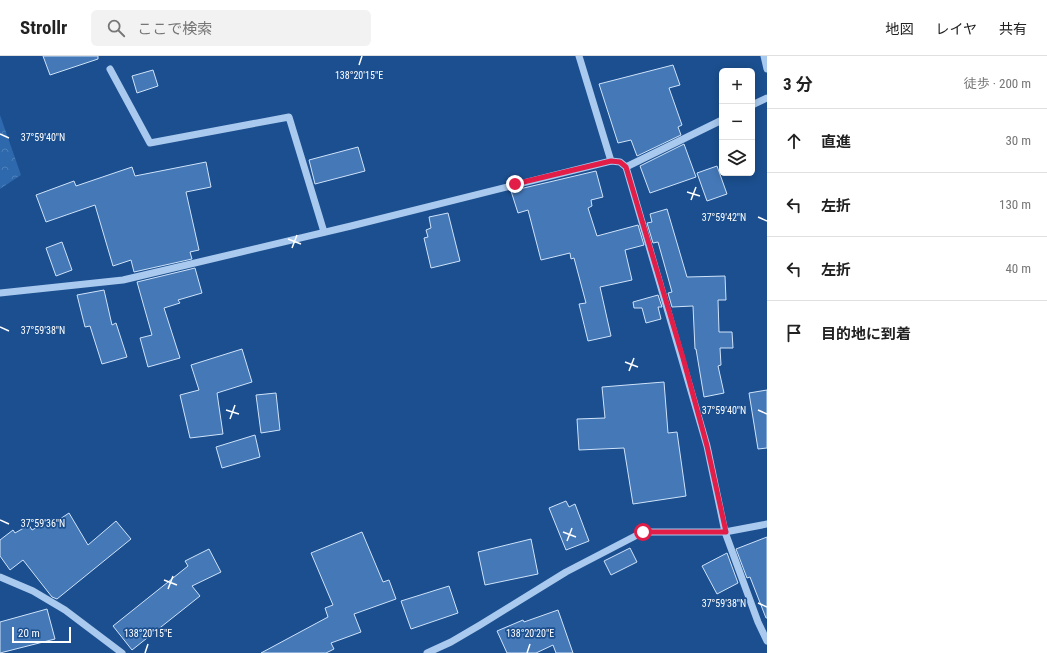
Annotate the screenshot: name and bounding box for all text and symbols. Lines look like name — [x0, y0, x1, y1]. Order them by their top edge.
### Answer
search box — [91, 10, 371, 46]
text: Strollr — [20, 16, 67, 39]
icon: search — [105, 17, 127, 39]
text: ここで検索 — [137, 20, 212, 38]
text: 地図 — [885, 21, 913, 37]
text: レイヤ — [935, 21, 977, 37]
text: 共有 — [999, 21, 1027, 37]
map controls — [719, 68, 755, 176]
button: + — [719, 68, 755, 104]
text: 138°20'15"E — [335, 70, 383, 81]
text: 3 分 — [783, 74, 813, 94]
text: 徒歩 · 200 m — [964, 76, 1031, 91]
button: − — [719, 104, 755, 140]
icon: ahead — [783, 130, 805, 152]
text: 37°59'40"N — [21, 132, 65, 143]
text: 直進 — [821, 133, 851, 151]
text: 30 m — [1005, 133, 1031, 148]
button: layers — [719, 140, 755, 176]
route end — [506, 175, 524, 193]
icon: left — [783, 194, 805, 216]
text: 左折 — [821, 197, 851, 215]
text: 130 m — [999, 197, 1031, 212]
text: 37°59'42"N — [702, 212, 746, 223]
icon: left — [783, 258, 805, 280]
text: 左折 — [821, 261, 851, 279]
text: 40 m — [1005, 261, 1031, 276]
icon: arrive — [783, 322, 805, 344]
text: 37°59'38"N — [21, 325, 65, 336]
text: 目的地に到着 — [821, 325, 911, 343]
text: 37°59'40"N — [702, 405, 746, 416]
text: 37°59'36"N — [21, 518, 65, 529]
route start — [634, 523, 652, 541]
text: 37°59'38"N — [702, 598, 746, 609]
scale bar — [12, 625, 71, 644]
text: 20 m — [18, 627, 40, 640]
text: 138°20'15"E — [124, 628, 172, 639]
text: 138°20'20"E — [506, 628, 554, 639]

